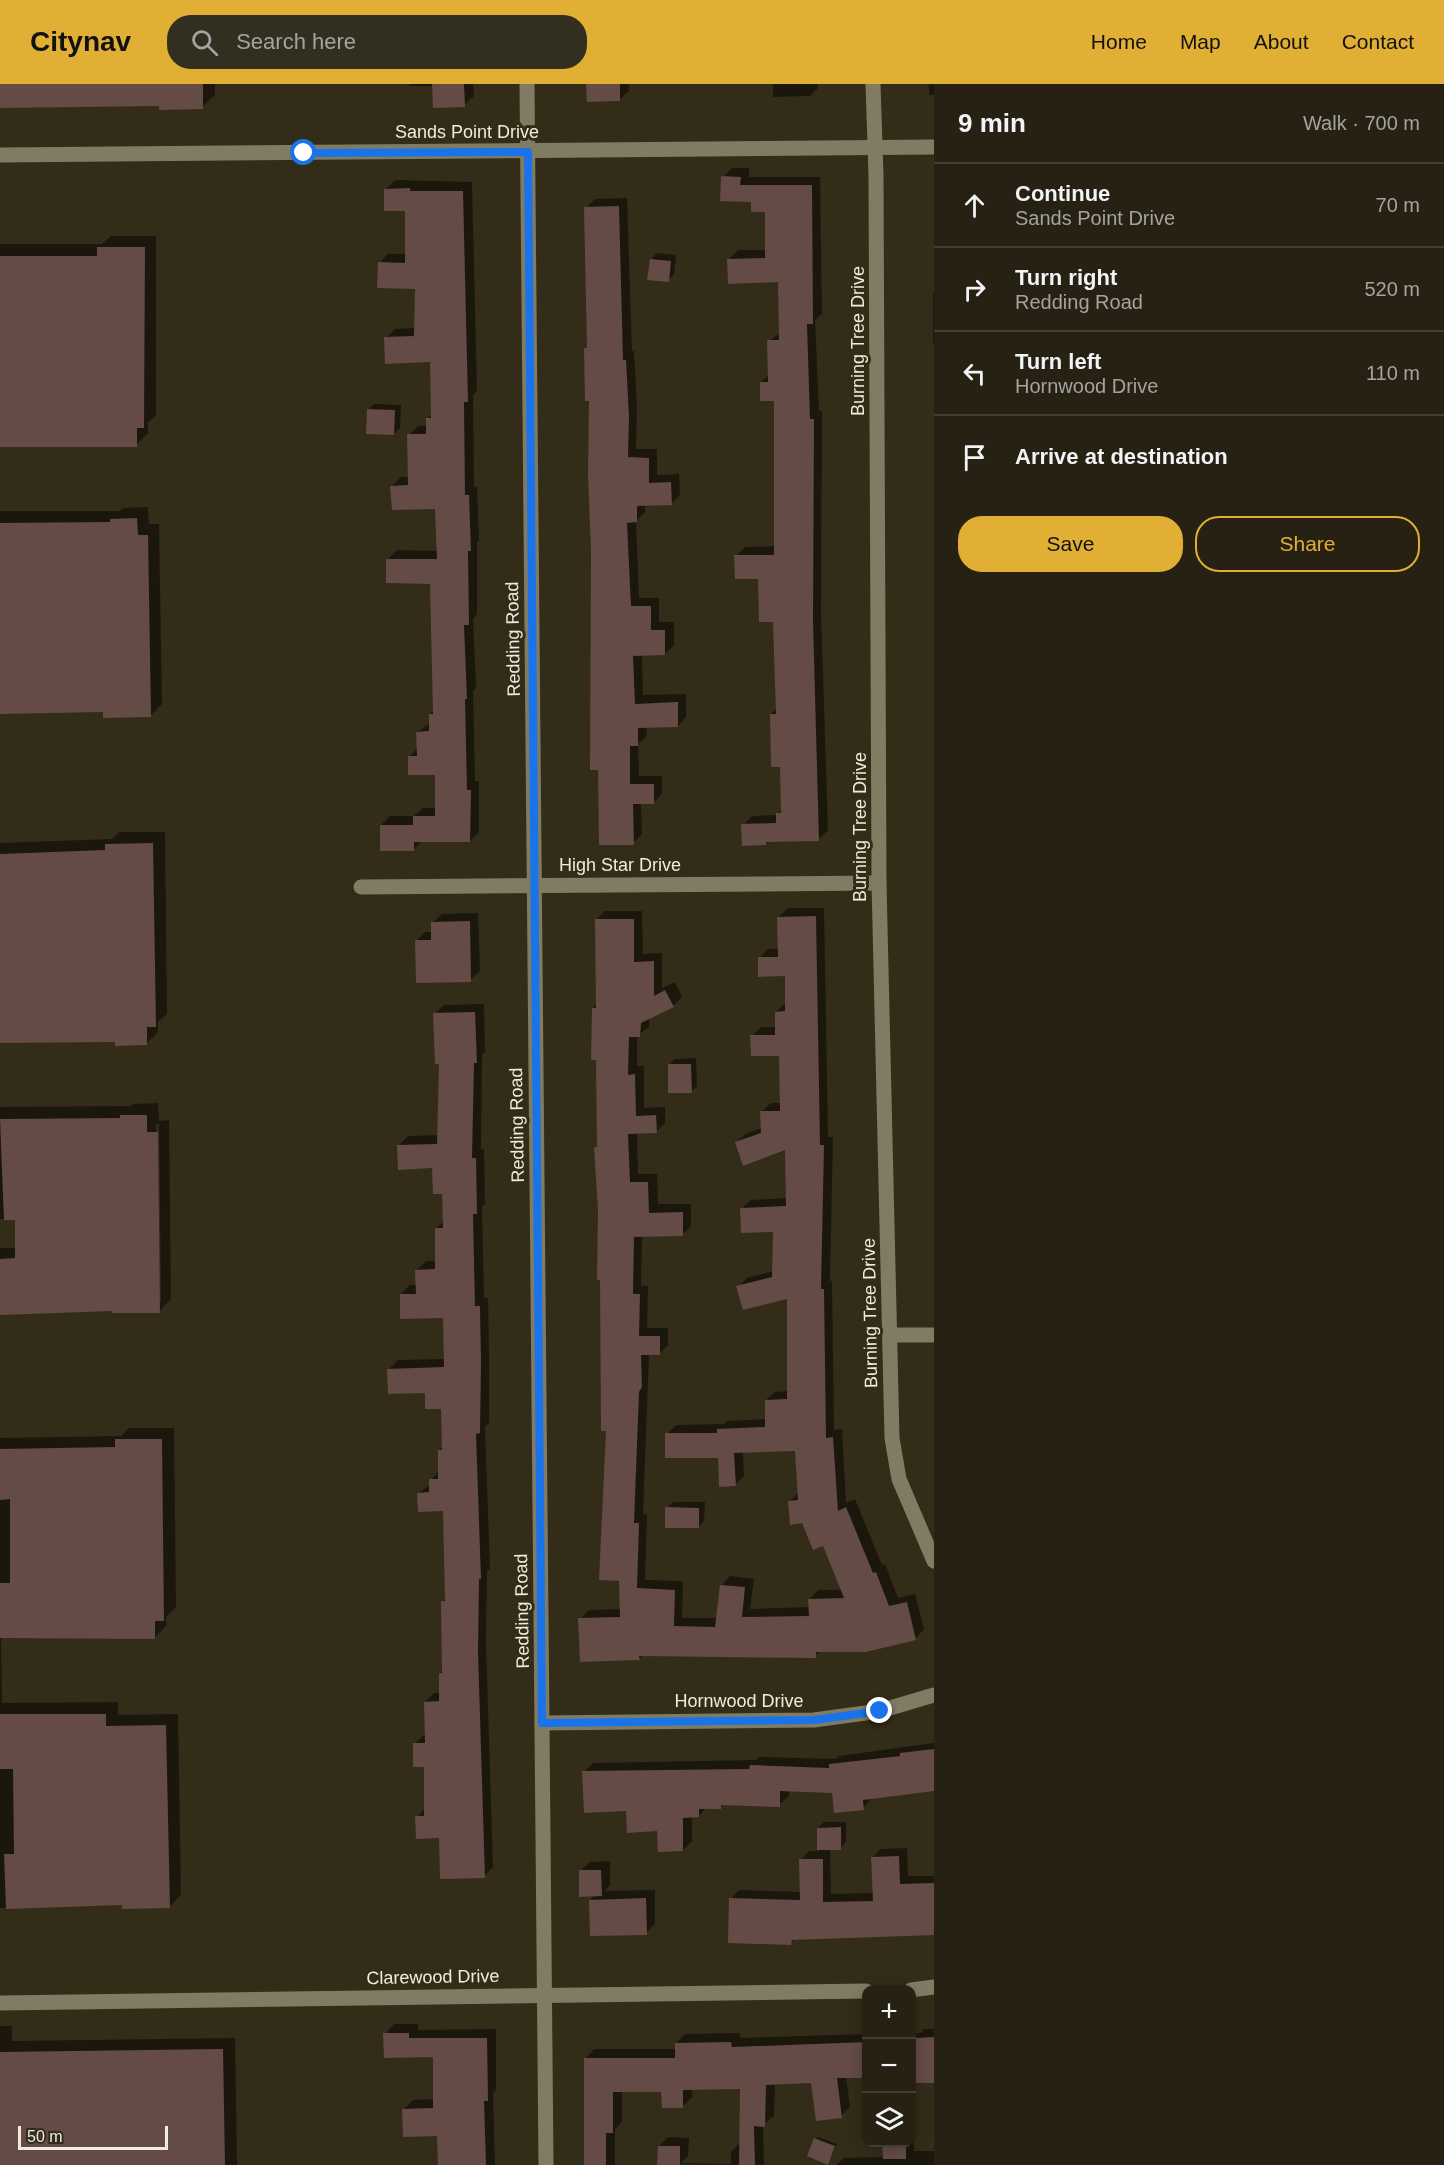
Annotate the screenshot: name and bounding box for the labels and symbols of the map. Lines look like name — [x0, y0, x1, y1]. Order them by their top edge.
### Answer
street label: Sands Point Drive — [395, 122, 539, 142]
route start — [290, 139, 316, 165]
street label: Burning Tree Drive — [848, 266, 868, 416]
street label: Redding Road — [502, 581, 524, 697]
street label: Burning Tree Drive — [850, 752, 870, 902]
street label: High Star Drive — [559, 855, 681, 875]
street label: Redding Road — [506, 1067, 528, 1183]
street label: Burning Tree Drive — [859, 1238, 881, 1388]
street label: Redding Road — [511, 1553, 533, 1669]
street label: Hornwood Drive — [674, 1691, 804, 1711]
route end — [866, 1697, 892, 1723]
street label: Clarewood Drive — [366, 1966, 500, 1988]
scale bar — [18, 2123, 168, 2150]

